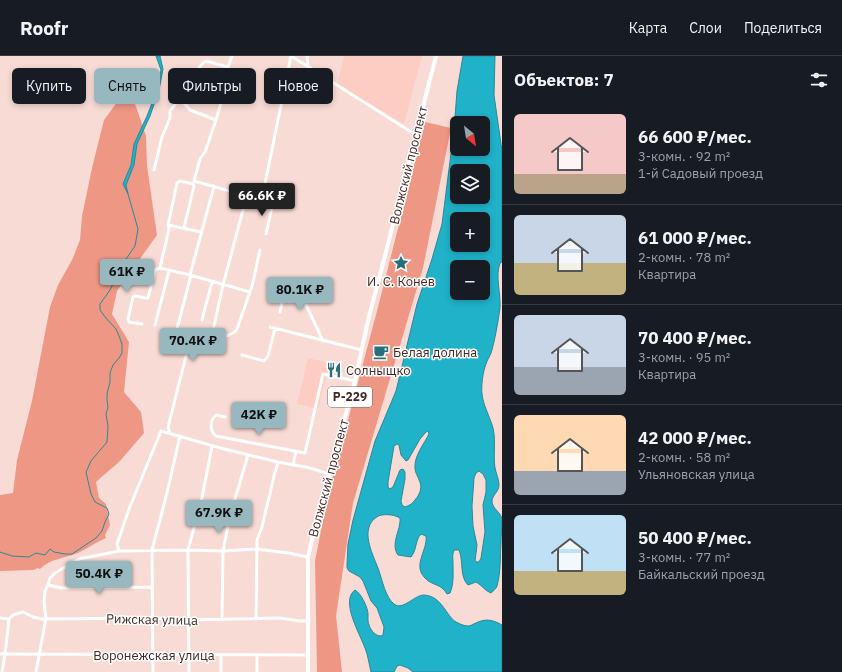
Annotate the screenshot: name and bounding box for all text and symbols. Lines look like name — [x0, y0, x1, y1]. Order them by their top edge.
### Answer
text: Roofr — [20, 16, 68, 40]
text: Карта — [629, 19, 667, 37]
text: Слои — [689, 19, 722, 37]
text: Поделиться — [744, 19, 822, 37]
chip: Купить — [12, 68, 86, 104]
chip: Снять — [94, 68, 160, 104]
chip: Фильтры — [168, 68, 256, 104]
chip: Новое — [264, 68, 333, 104]
text: Объектов: 7 — [514, 69, 614, 91]
icon: filters — [808, 69, 830, 91]
street label: Волжский проспект — [386, 104, 431, 226]
north arrow — [450, 116, 490, 156]
map controls — [450, 116, 490, 300]
text: 66 600 ₽/мес. — [638, 126, 752, 148]
icon: home — [546, 130, 594, 178]
text: 3-комн. · 92 m² — [638, 148, 730, 165]
button: layers — [450, 164, 490, 204]
text: 1-й Садовый проезд — [638, 165, 763, 182]
pin: 66.6K ₽ — [225, 183, 299, 217]
text: 66.6K ₽ — [238, 187, 286, 204]
button: + — [450, 212, 490, 252]
text: 61 000 ₽/мес. — [638, 227, 752, 249]
icon: home — [546, 231, 594, 279]
text: 2-комн. · 78 m² — [638, 249, 730, 266]
place icon: И. С. Конев — [392, 254, 410, 272]
pin: 61K ₽ — [99, 259, 155, 293]
button: − — [450, 260, 490, 300]
text: 61K ₽ — [109, 263, 145, 280]
text: Квартира — [638, 266, 696, 283]
place label: И. С. Конев — [367, 273, 435, 290]
pin: 80.1K ₽ — [263, 277, 337, 311]
text: 80.1K ₽ — [276, 281, 324, 298]
text: 70 400 ₽/мес. — [638, 327, 752, 349]
pin: 70.4K ₽ — [156, 328, 230, 362]
icon: home — [546, 331, 594, 379]
text: 70.4K ₽ — [169, 332, 217, 349]
cafe icon: Белая долина — [372, 343, 390, 361]
place label: Белая долина — [393, 344, 477, 361]
text: 3-комн. · 95 m² — [638, 349, 730, 366]
restaurant icon: Солныщко — [325, 361, 343, 379]
place label: Солныщко — [346, 362, 411, 379]
text: Квартира — [638, 366, 696, 383]
road number: Р-229 — [328, 387, 372, 407]
pin: 42K ₽ — [231, 402, 287, 436]
text: 42K ₽ — [241, 406, 277, 423]
street label: Волжский проспект — [305, 417, 352, 539]
text: 42 000 ₽/мес. — [638, 427, 752, 449]
icon: home — [546, 431, 594, 479]
text: 2-комн. · 58 m² — [638, 449, 730, 466]
text: Ульяновская улица — [638, 466, 755, 483]
pin: 67.9K ₽ — [182, 500, 256, 534]
text: 67.9K ₽ — [195, 504, 243, 521]
text: 50 400 ₽/мес. — [638, 527, 752, 549]
icon: home — [546, 531, 594, 579]
text: 3-комн. · 77 m² — [638, 549, 730, 566]
pin: 50.4K ₽ — [62, 561, 136, 595]
text: 50.4K ₽ — [75, 565, 123, 582]
text: Байкальский проезд — [638, 566, 765, 583]
street label: Рижская улица — [106, 610, 198, 629]
street label: Воронежская улица — [93, 647, 215, 664]

